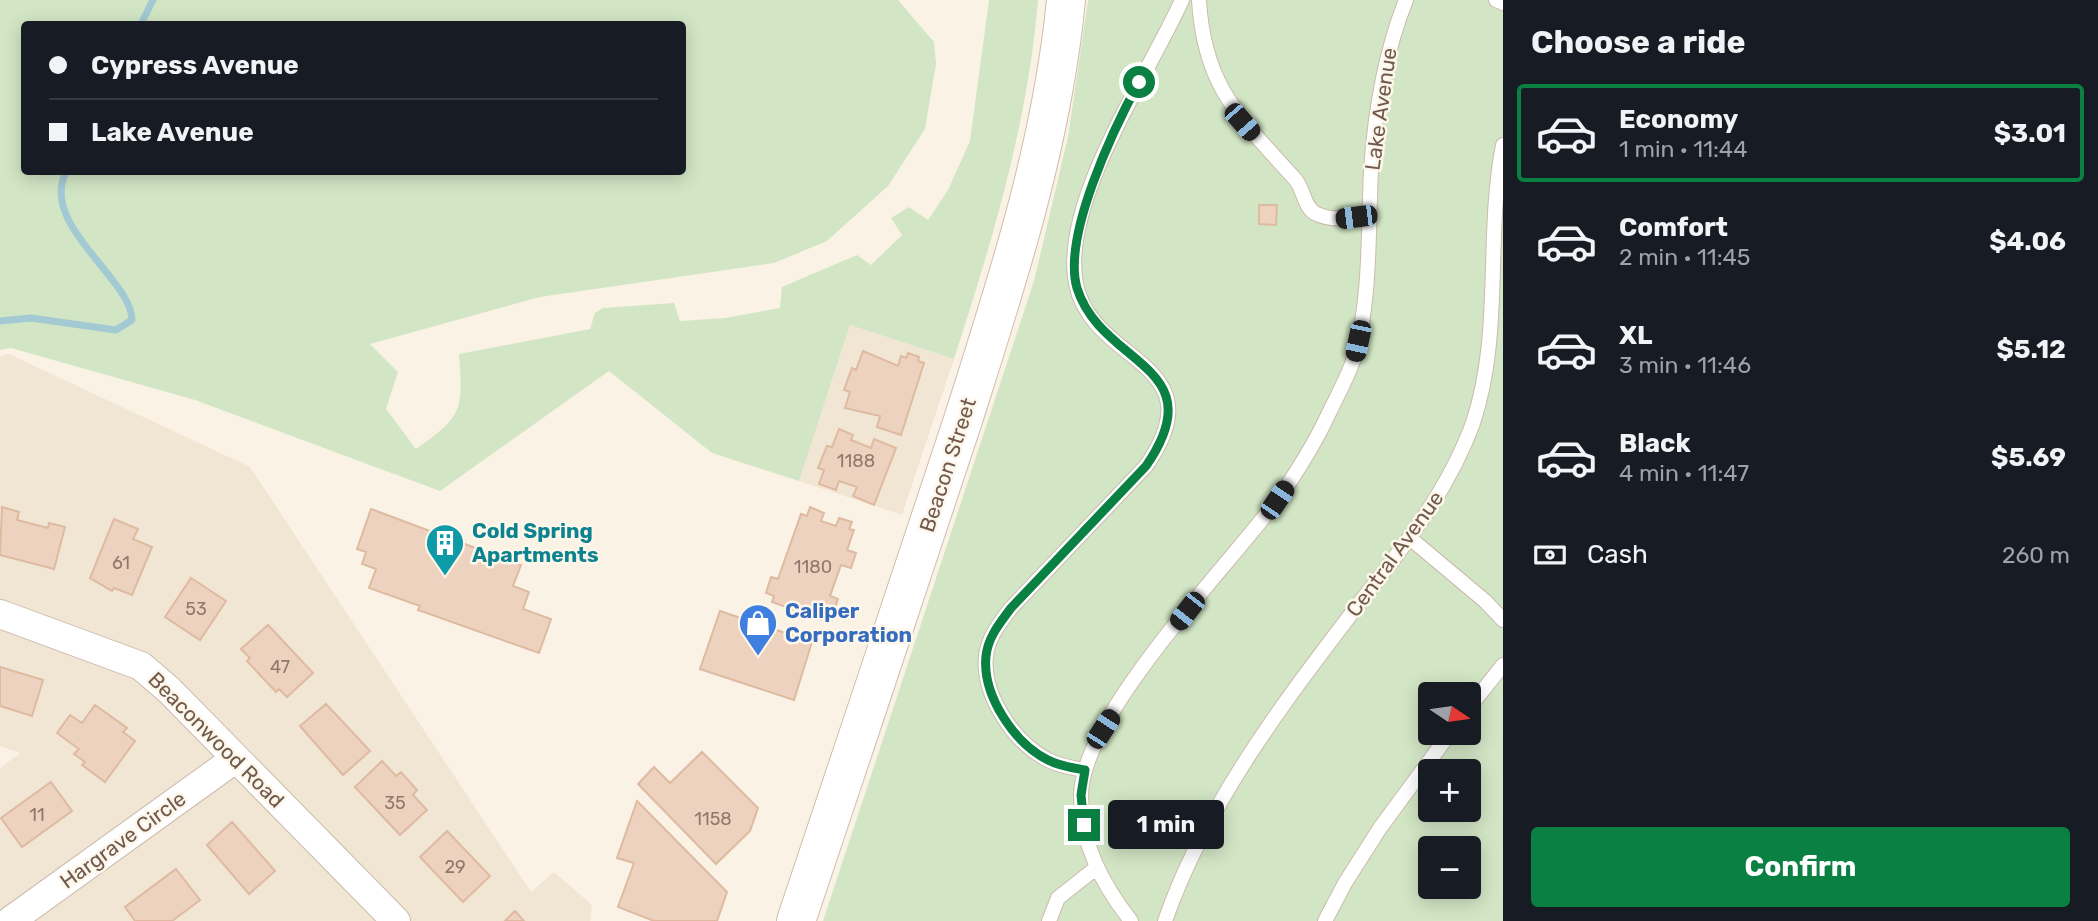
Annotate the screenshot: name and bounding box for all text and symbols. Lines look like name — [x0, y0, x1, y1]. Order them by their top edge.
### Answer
text: Choose a ride — [1531, 23, 1745, 61]
street label: Lake Avenue — [1360, 46, 1401, 172]
text: Cypress Avenue — [91, 50, 299, 81]
route start — [1123, 66, 1155, 98]
car — [1221, 99, 1264, 145]
icon: car — [1535, 102, 1598, 165]
text: Economy — [1619, 104, 1738, 135]
text: Lake Avenue — [91, 117, 254, 148]
text: $3.01 — [1994, 118, 2066, 149]
text: 1 min · 11:44 — [1619, 135, 1747, 163]
car — [1334, 204, 1379, 230]
icon: car — [1535, 210, 1598, 273]
text: Comfort — [1619, 212, 1728, 243]
text: $4.06 — [1989, 226, 2066, 257]
text: 2 min · 11:45 — [1619, 243, 1750, 271]
car — [1344, 318, 1373, 364]
icon: car — [1535, 318, 1598, 381]
text: XL — [1619, 320, 1652, 351]
text: $5.12 — [1996, 334, 2066, 365]
text: 3 min · 11:46 — [1619, 351, 1751, 379]
street label: Beacon Street — [914, 395, 981, 535]
icon: car — [1535, 426, 1598, 489]
text: Black — [1619, 428, 1691, 459]
text: $5.69 — [1991, 442, 2066, 473]
house number: 1188 — [837, 450, 875, 472]
text: 4 min · 11:47 — [1619, 459, 1749, 487]
car — [1257, 477, 1298, 523]
street label: Central Avenue — [1341, 486, 1449, 621]
place label: Cold Spring Apartments — [472, 518, 599, 567]
building icon: Cold Spring Apartments — [424, 522, 466, 577]
icon: cash — [1531, 536, 1569, 574]
text: Cash — [1587, 539, 1648, 570]
text: 260 m — [2002, 541, 2070, 569]
house number: 61 — [112, 552, 130, 574]
house number: 1180 — [794, 556, 832, 578]
car — [1166, 588, 1209, 634]
house number: 53 — [185, 598, 207, 620]
place label: Caliper Corporation — [785, 598, 912, 647]
shop icon: Caliper Corporation — [737, 602, 779, 657]
house number: 47 — [270, 656, 290, 678]
street label: Beaconwood Road — [143, 667, 289, 813]
north arrow — [1418, 682, 1480, 746]
map controls — [1418, 682, 1481, 899]
car — [1083, 706, 1124, 752]
button: + — [1418, 759, 1481, 822]
street label: Hargrave Circle — [55, 786, 191, 894]
house number: 35 — [384, 792, 406, 814]
callout: 1 min — [1108, 800, 1224, 850]
house number: 11 — [29, 804, 45, 826]
house number: 1158 — [694, 808, 732, 830]
route end — [1068, 809, 1100, 841]
text: 1 min — [1137, 810, 1195, 838]
button: Confirm — [1531, 827, 2070, 907]
button: − — [1418, 836, 1481, 899]
house number: 29 — [444, 856, 466, 878]

